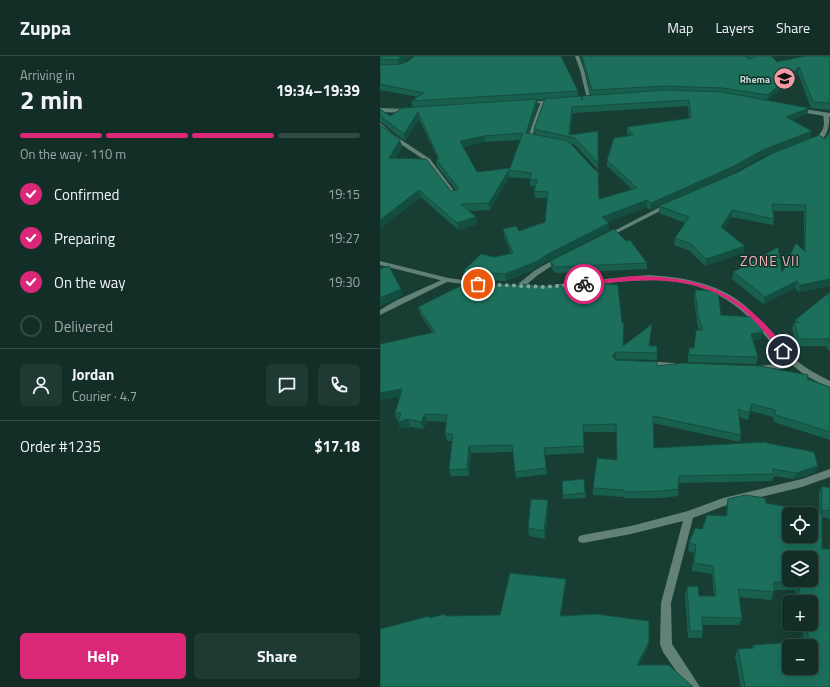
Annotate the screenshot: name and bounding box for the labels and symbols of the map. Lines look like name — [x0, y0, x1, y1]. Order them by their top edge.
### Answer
school or university icon: Rhema — [772, 66, 798, 92]
place label: Rhema — [740, 72, 770, 87]
district label: ZONE VII — [740, 250, 800, 271]
courier — [564, 264, 604, 304]
pin — [461, 267, 495, 301]
pin — [766, 334, 800, 368]

